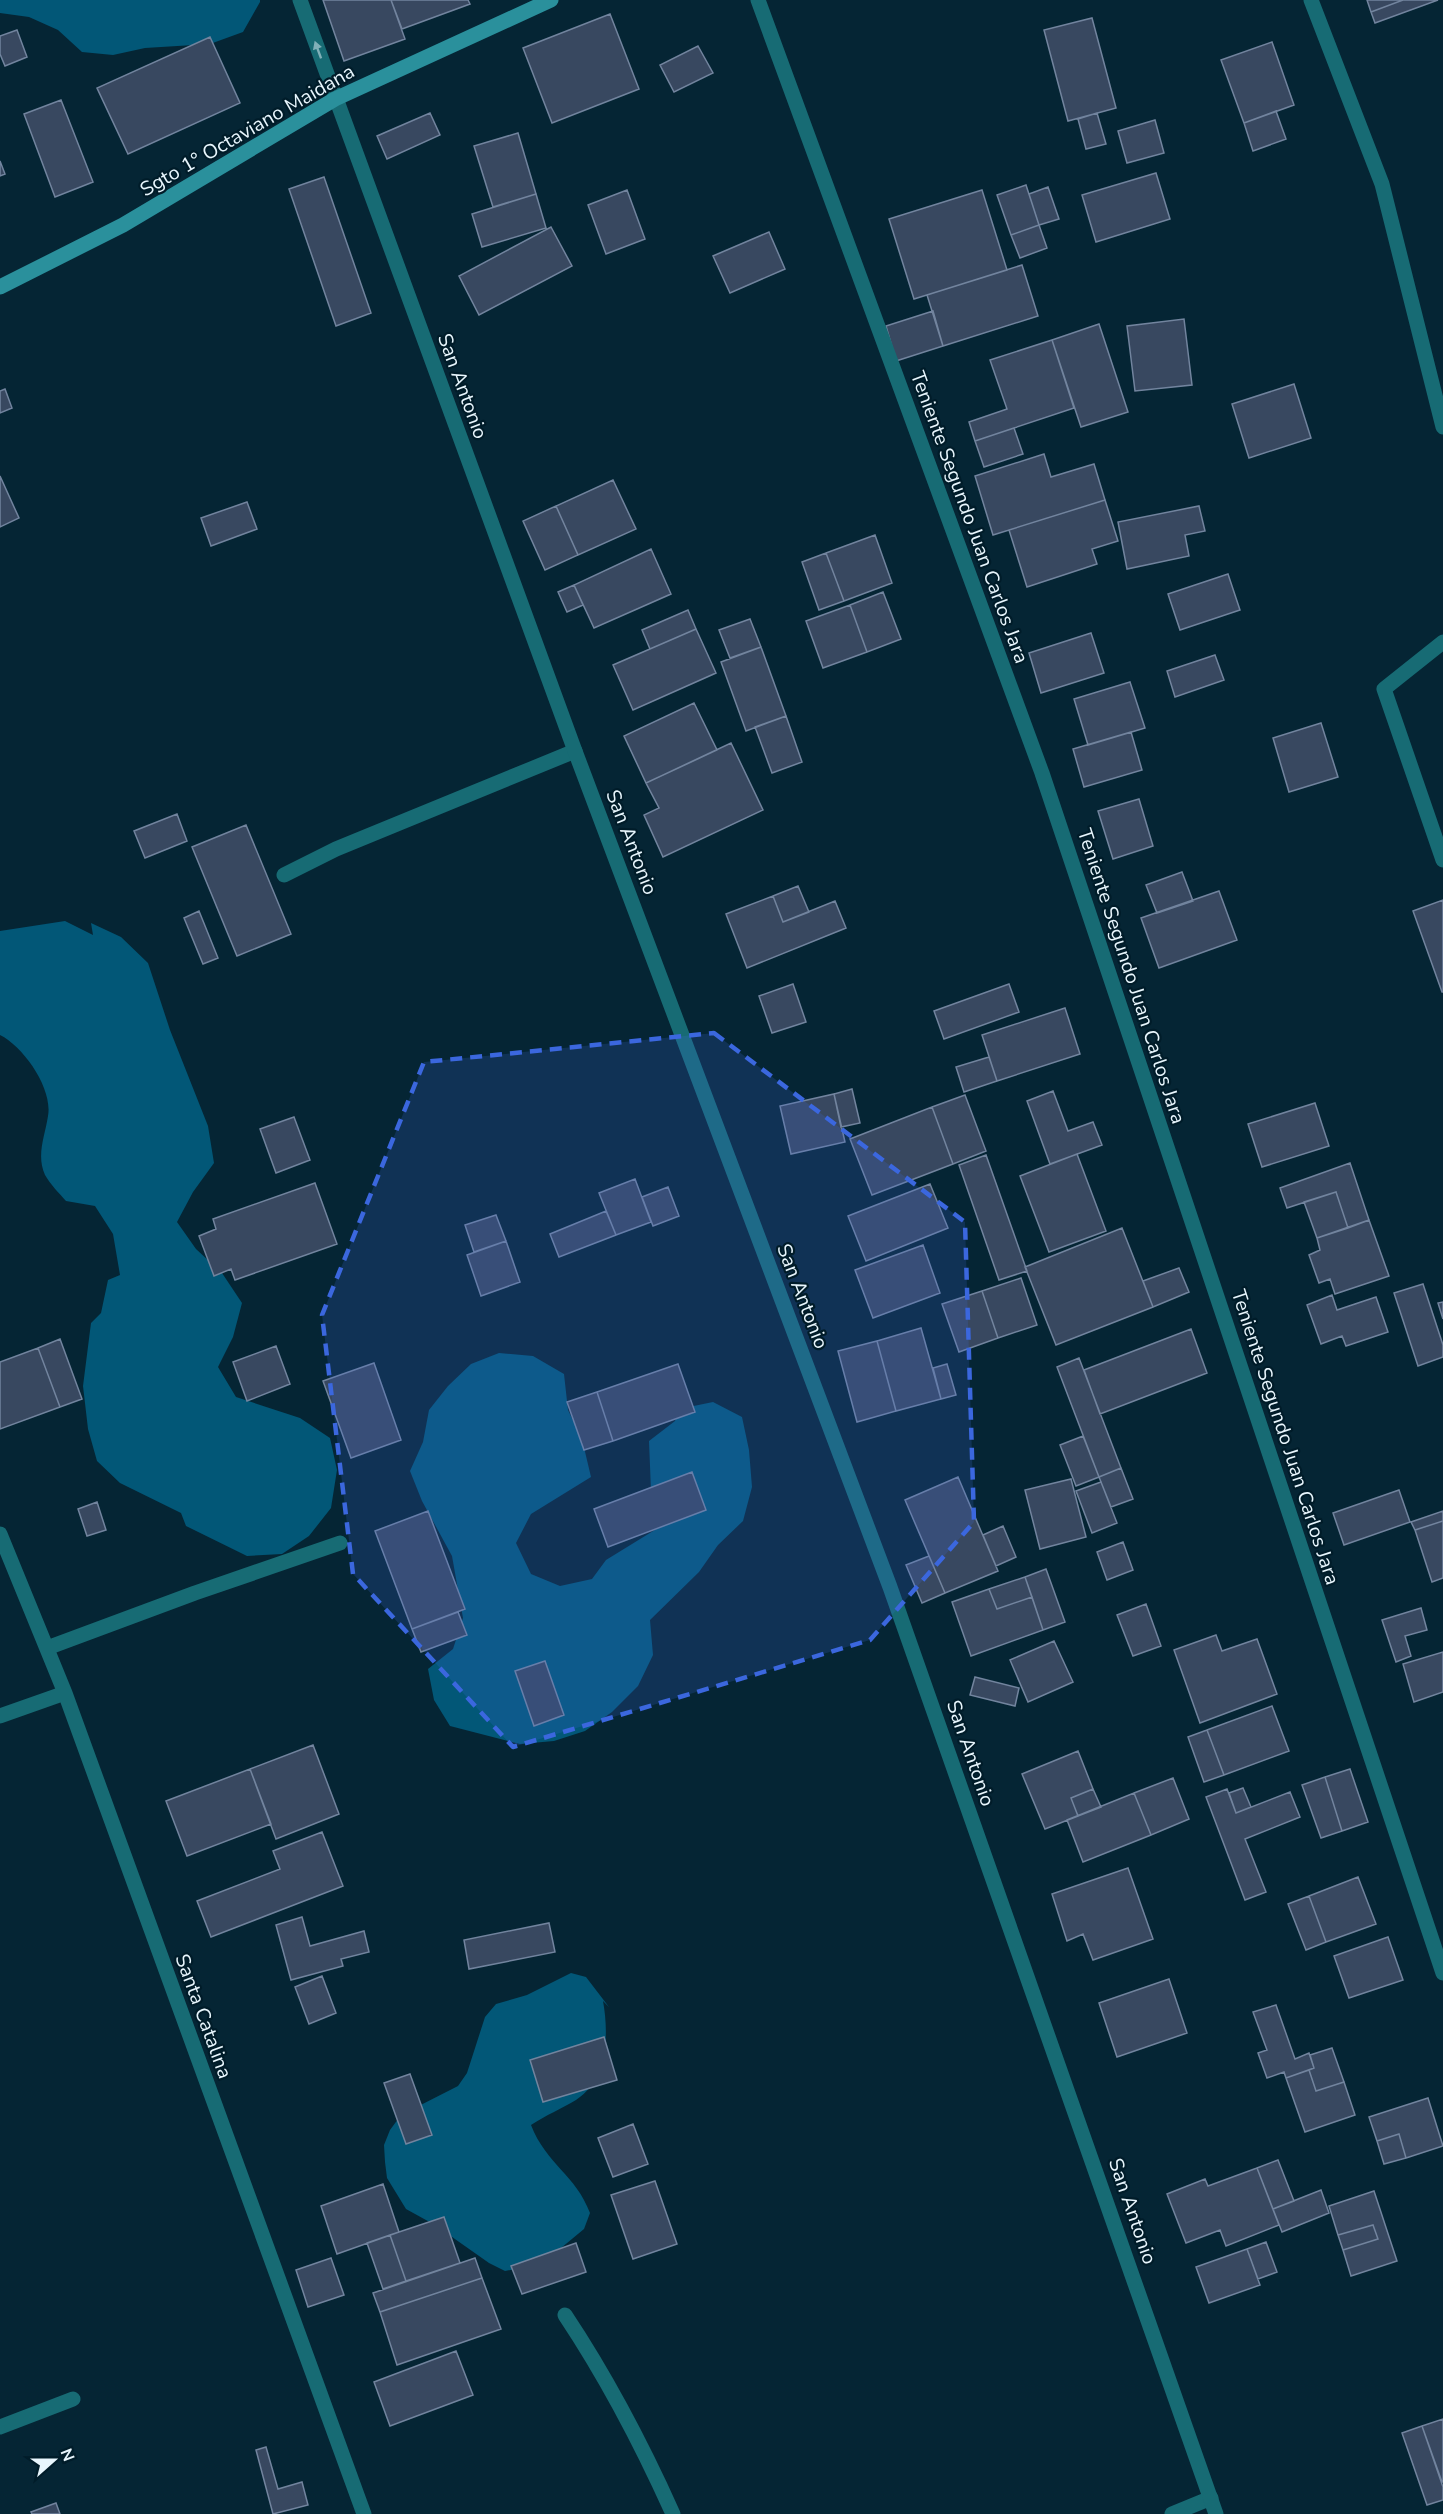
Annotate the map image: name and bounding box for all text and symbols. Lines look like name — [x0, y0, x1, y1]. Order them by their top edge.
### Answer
one-way arrow — [312, 41, 322, 59]
street label: Sgto 1° Octaviano Maidana — [135, 58, 359, 203]
street label: San Antonio — [431, 330, 494, 443]
street label: Teniente Segundo Juan Carlos Jara — [904, 367, 1035, 667]
street label: San Antonio — [599, 786, 664, 899]
street label: Teniente Segundo Juan Carlos Jara — [1071, 825, 1192, 1127]
street label: San Antonio — [770, 1240, 835, 1353]
street label: Teniente Segundo Juan Carlos Jara — [1225, 1286, 1346, 1588]
street label: San Antonio — [940, 1697, 1001, 1810]
street label: Santa Catalina — [168, 1950, 239, 2082]
street label: San Antonio — [1102, 2155, 1163, 2268]
north arrow — [24, 2430, 84, 2490]
text: N — [55, 2445, 79, 2465]

